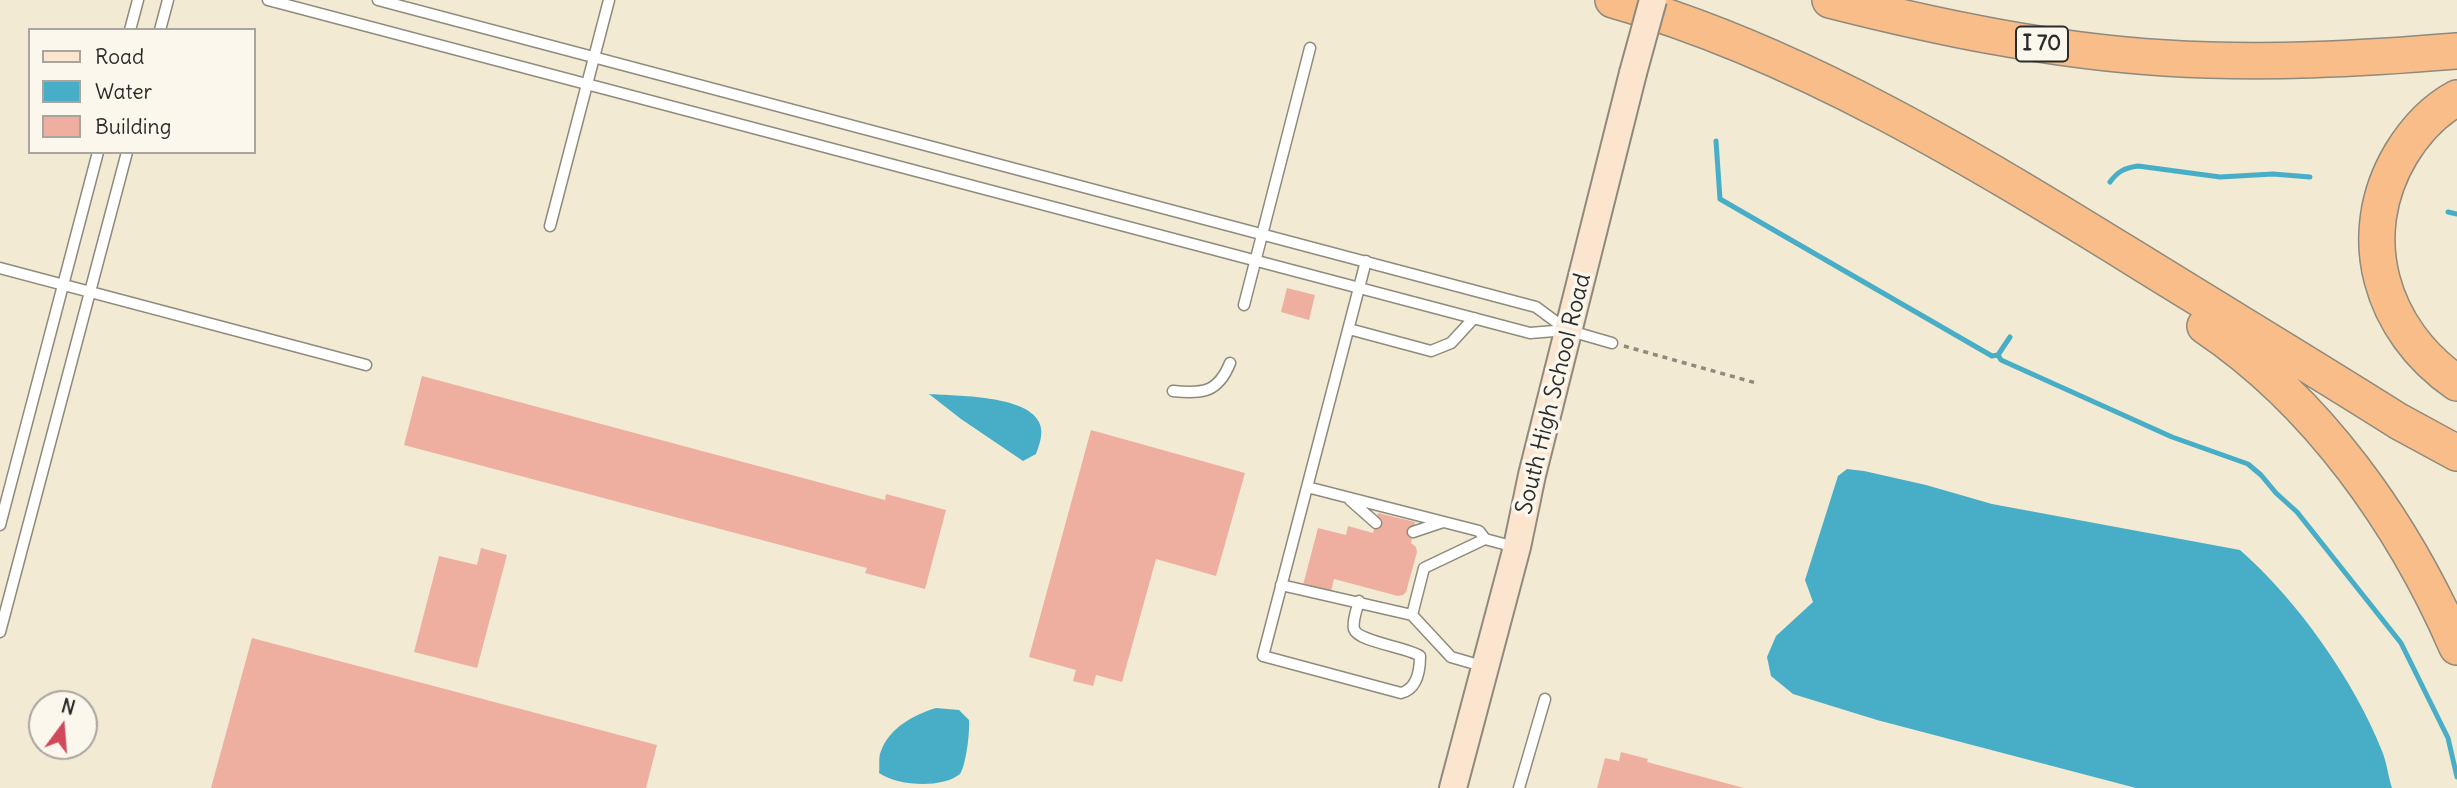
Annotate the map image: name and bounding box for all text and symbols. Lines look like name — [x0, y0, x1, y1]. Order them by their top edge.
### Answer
road number: I 70 — [2016, 26, 2068, 61]
legend — [28, 28, 256, 154]
text: Road — [95, 43, 144, 70]
text: Water — [95, 78, 152, 105]
text: Building — [95, 113, 171, 140]
street label: South High School Road — [1511, 271, 1597, 517]
north arrow — [28, 690, 98, 760]
text: N — [59, 693, 78, 720]

